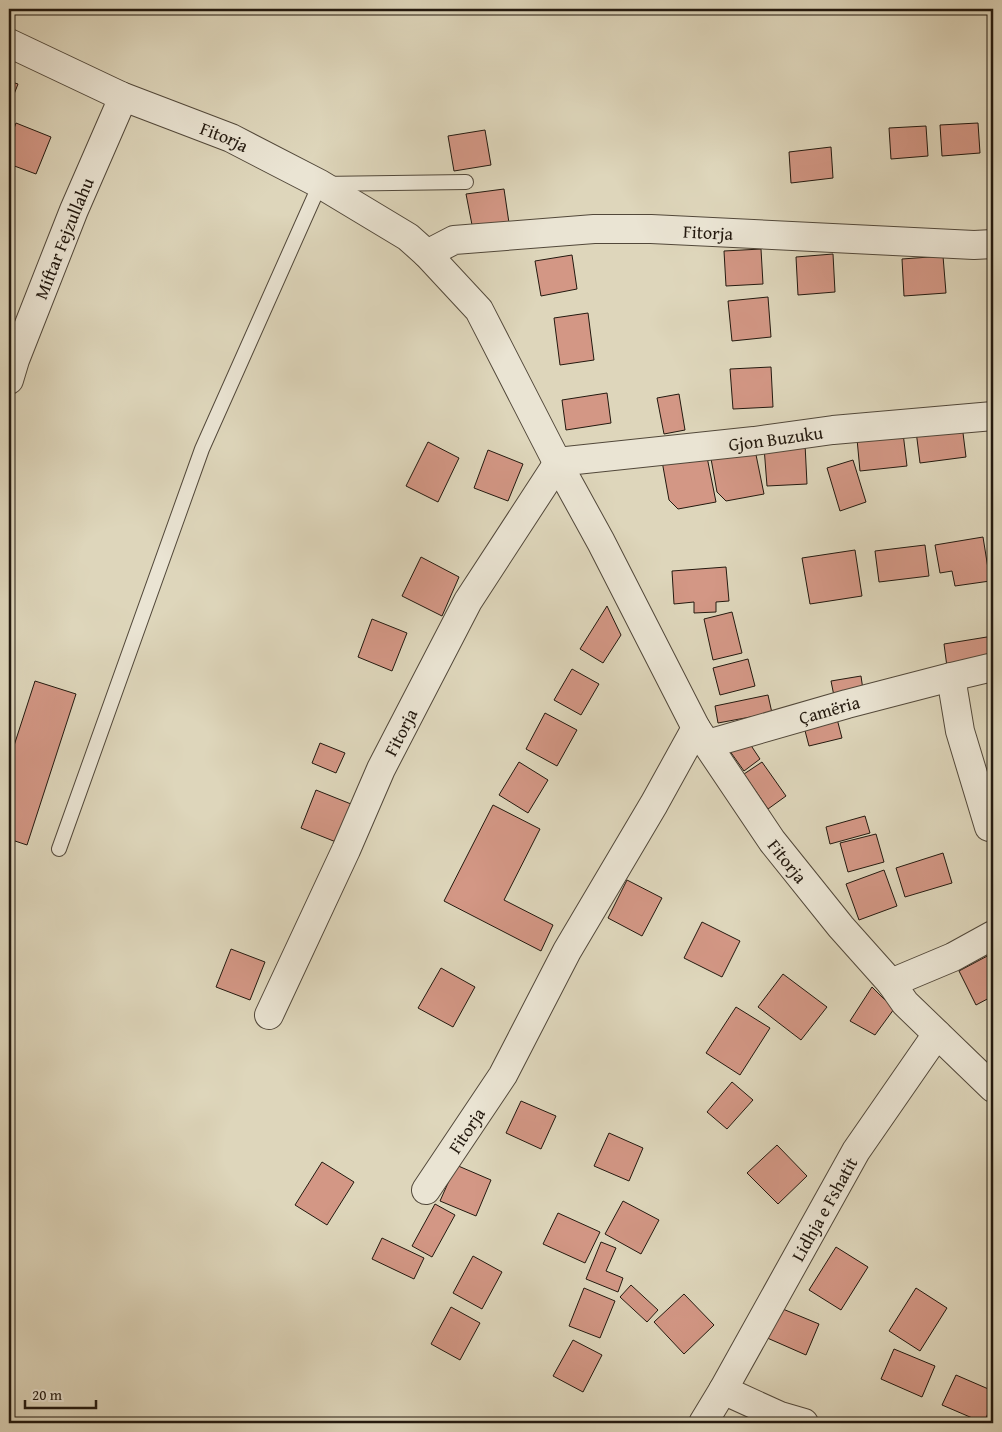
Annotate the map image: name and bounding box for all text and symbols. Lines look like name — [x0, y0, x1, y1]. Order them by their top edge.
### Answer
street label: Fitorja — [197, 114, 254, 159]
street label: Miftar Fejzullahu — [27, 173, 100, 303]
street label: Fitorja — [682, 217, 734, 247]
street label: Gjon Buzuku — [727, 418, 825, 457]
street label: Çamëria — [795, 688, 863, 731]
street label: Fitorja — [377, 703, 424, 760]
street label: Fitorja — [762, 833, 814, 889]
street label: Fitorja — [441, 1101, 492, 1159]
street label: Lidhja e Fshatit — [784, 1151, 864, 1266]
scale bar — [25, 1377, 96, 1409]
text: 20 m — [32, 1384, 63, 1405]

